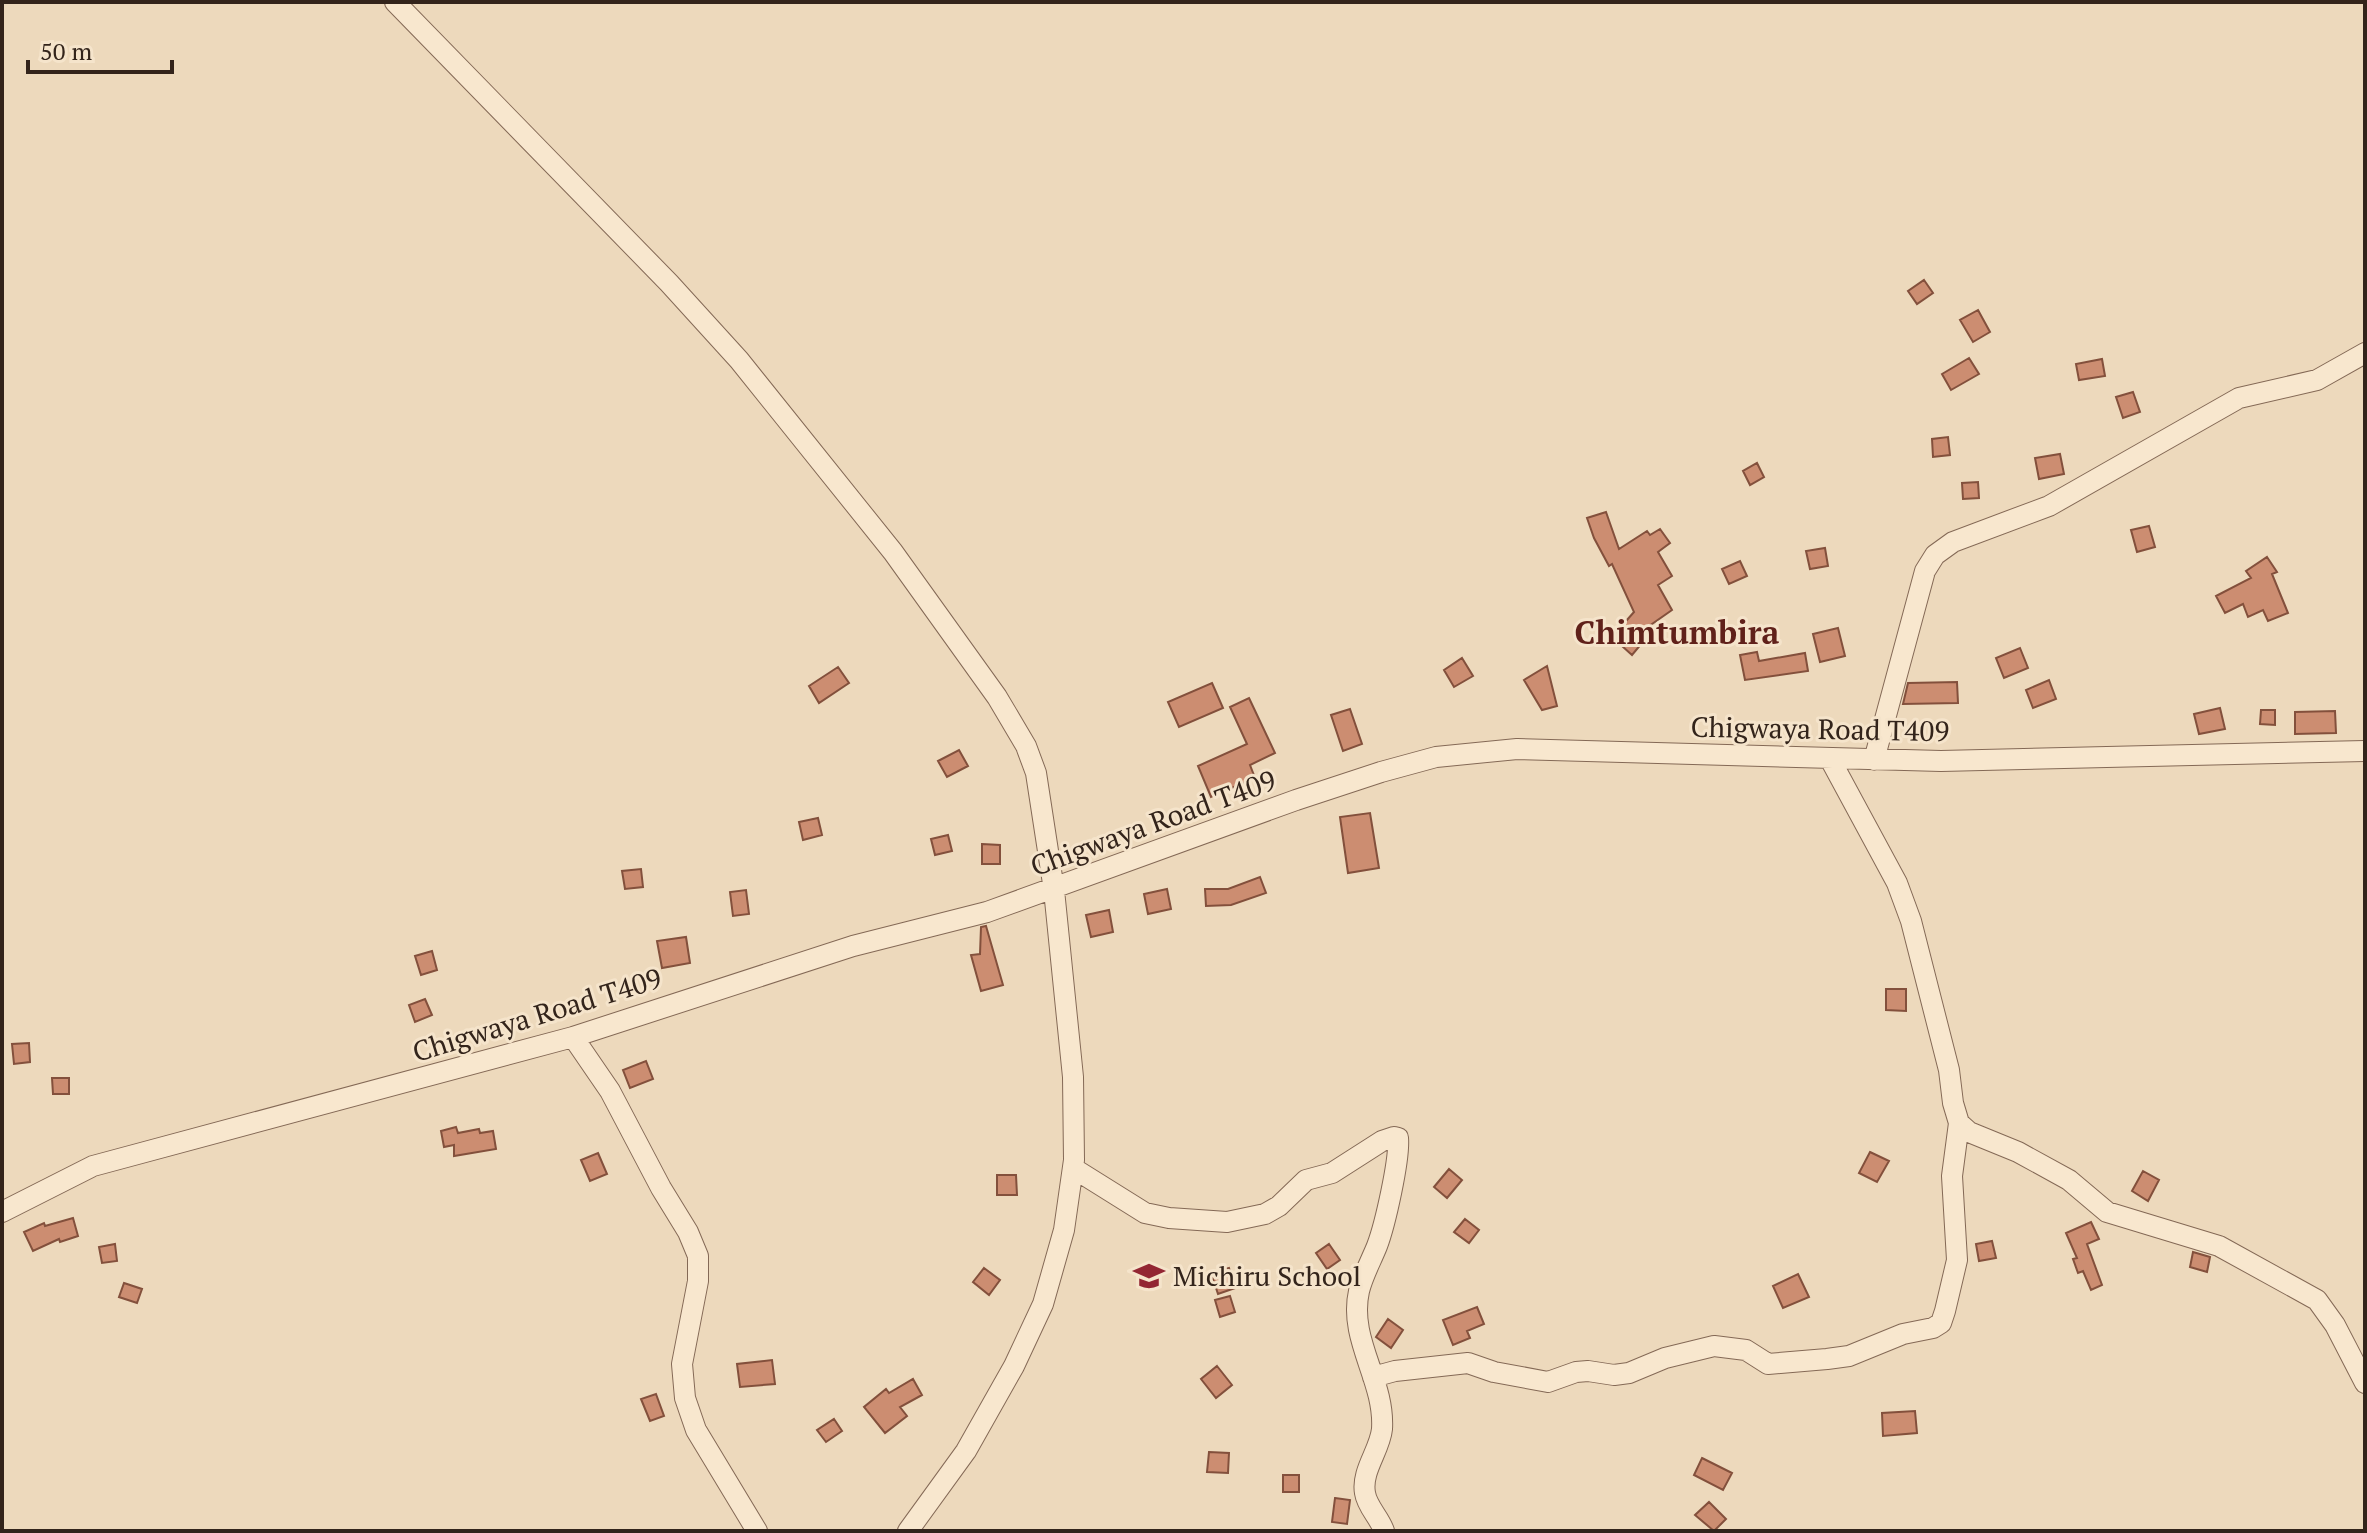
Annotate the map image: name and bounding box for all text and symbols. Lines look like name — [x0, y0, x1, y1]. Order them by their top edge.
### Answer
scale bar — [28, 24, 172, 74]
text: 50 m — [40, 35, 92, 67]
district label: Chimtumbira — [1575, 611, 1780, 653]
street label: Chigwaya Road T409 — [1690, 708, 1950, 749]
street label: Chigwaya Road T409 — [1025, 761, 1281, 884]
street label: Chigwaya Road T409 — [408, 959, 666, 1070]
place label: Michiru School — [1173, 1257, 1361, 1294]
school or university icon: Michiru School — [1132, 1259, 1166, 1293]

